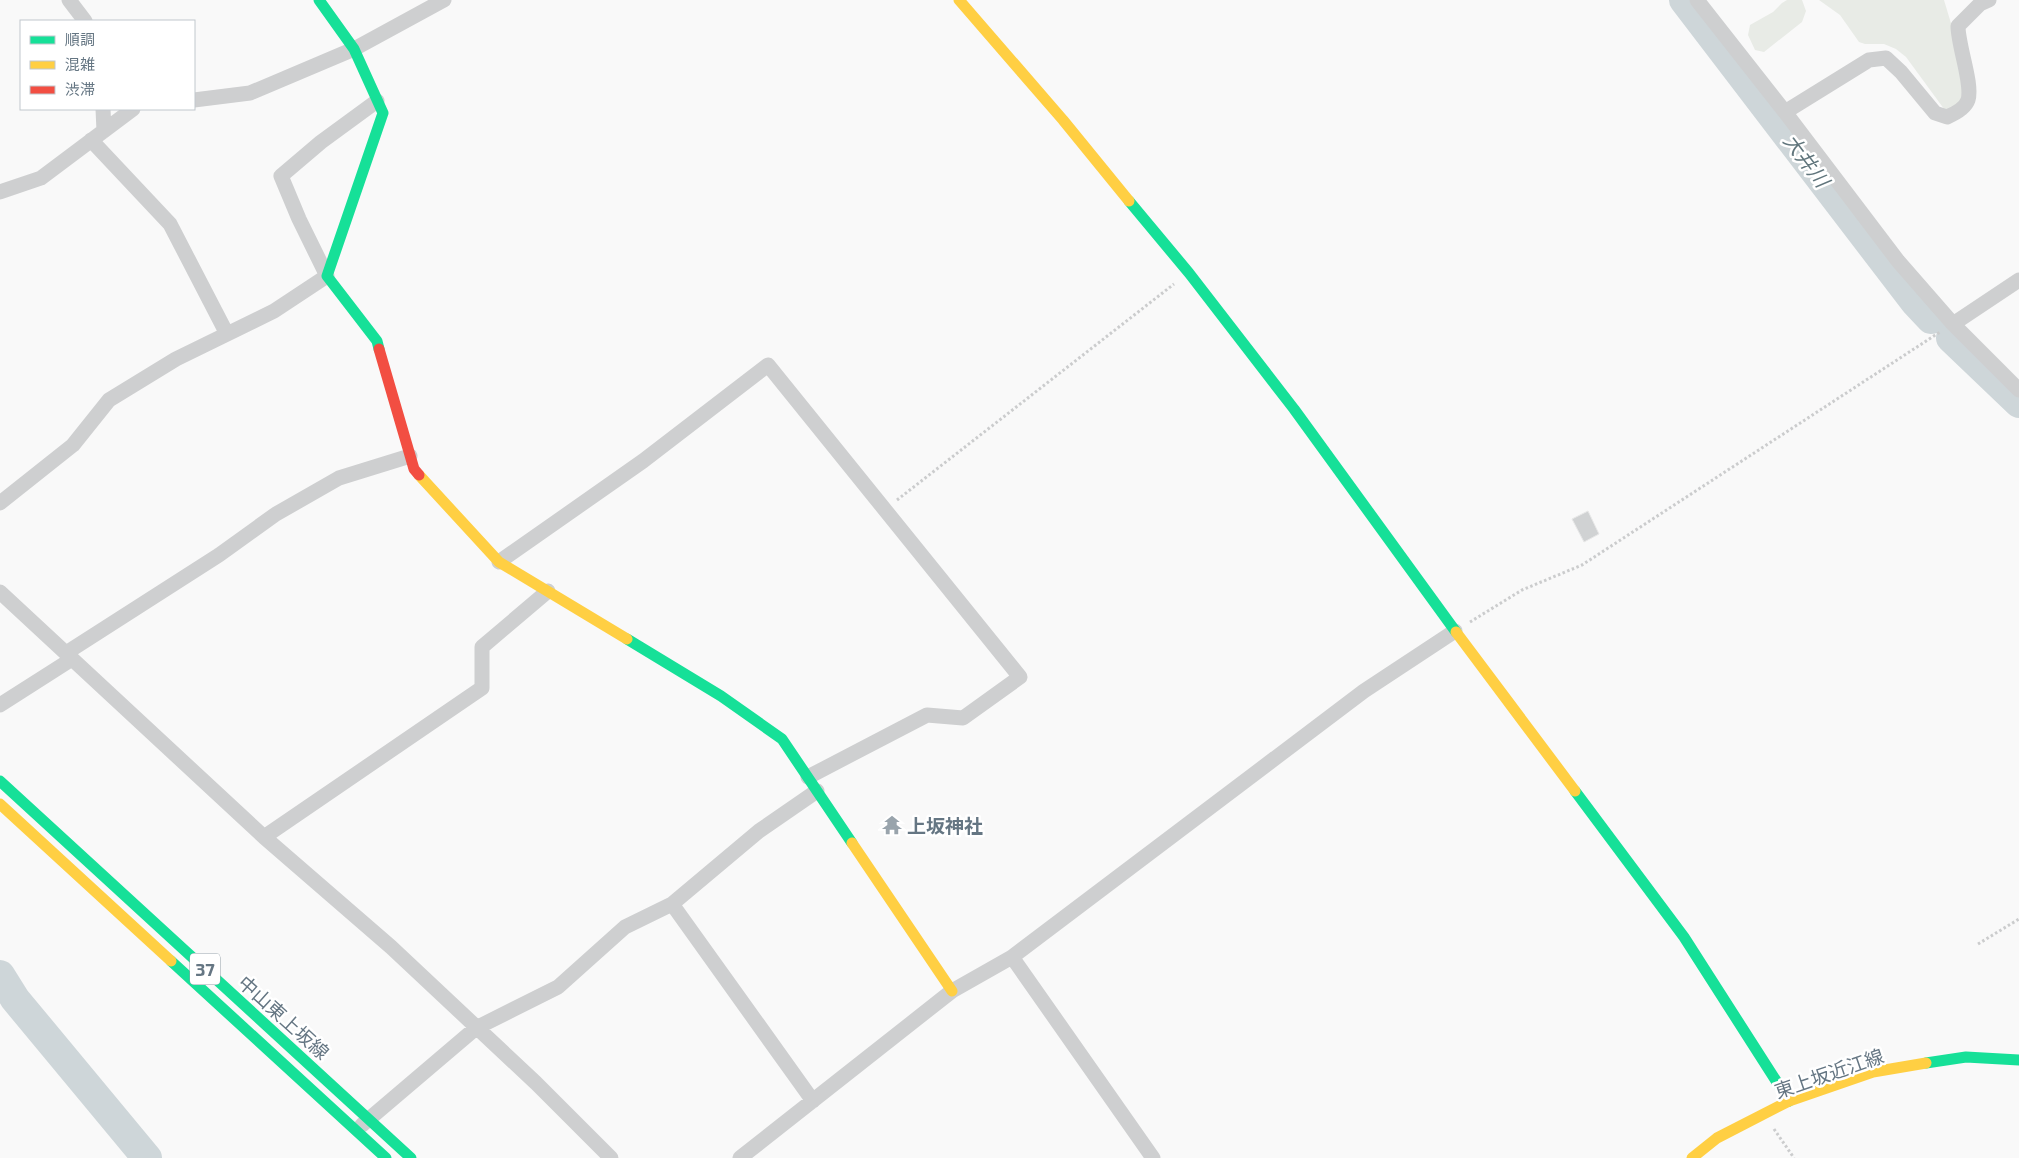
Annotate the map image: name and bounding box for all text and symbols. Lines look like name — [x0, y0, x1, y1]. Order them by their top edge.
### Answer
legend — [20, 20, 195, 110]
text: 順調 — [65, 30, 95, 48]
text: 混雑 — [65, 55, 95, 73]
text: 渋滞 — [65, 80, 95, 98]
water label: 大井川 — [1779, 129, 1836, 193]
temple icon: 上坂神社 — [881, 814, 903, 836]
place label: 上坂神社 — [907, 814, 983, 837]
road number: 37 — [190, 954, 220, 984]
street label: 中山東上坂線 — [234, 970, 334, 1064]
street label: 東上坂近江線 — [1771, 1044, 1887, 1102]

